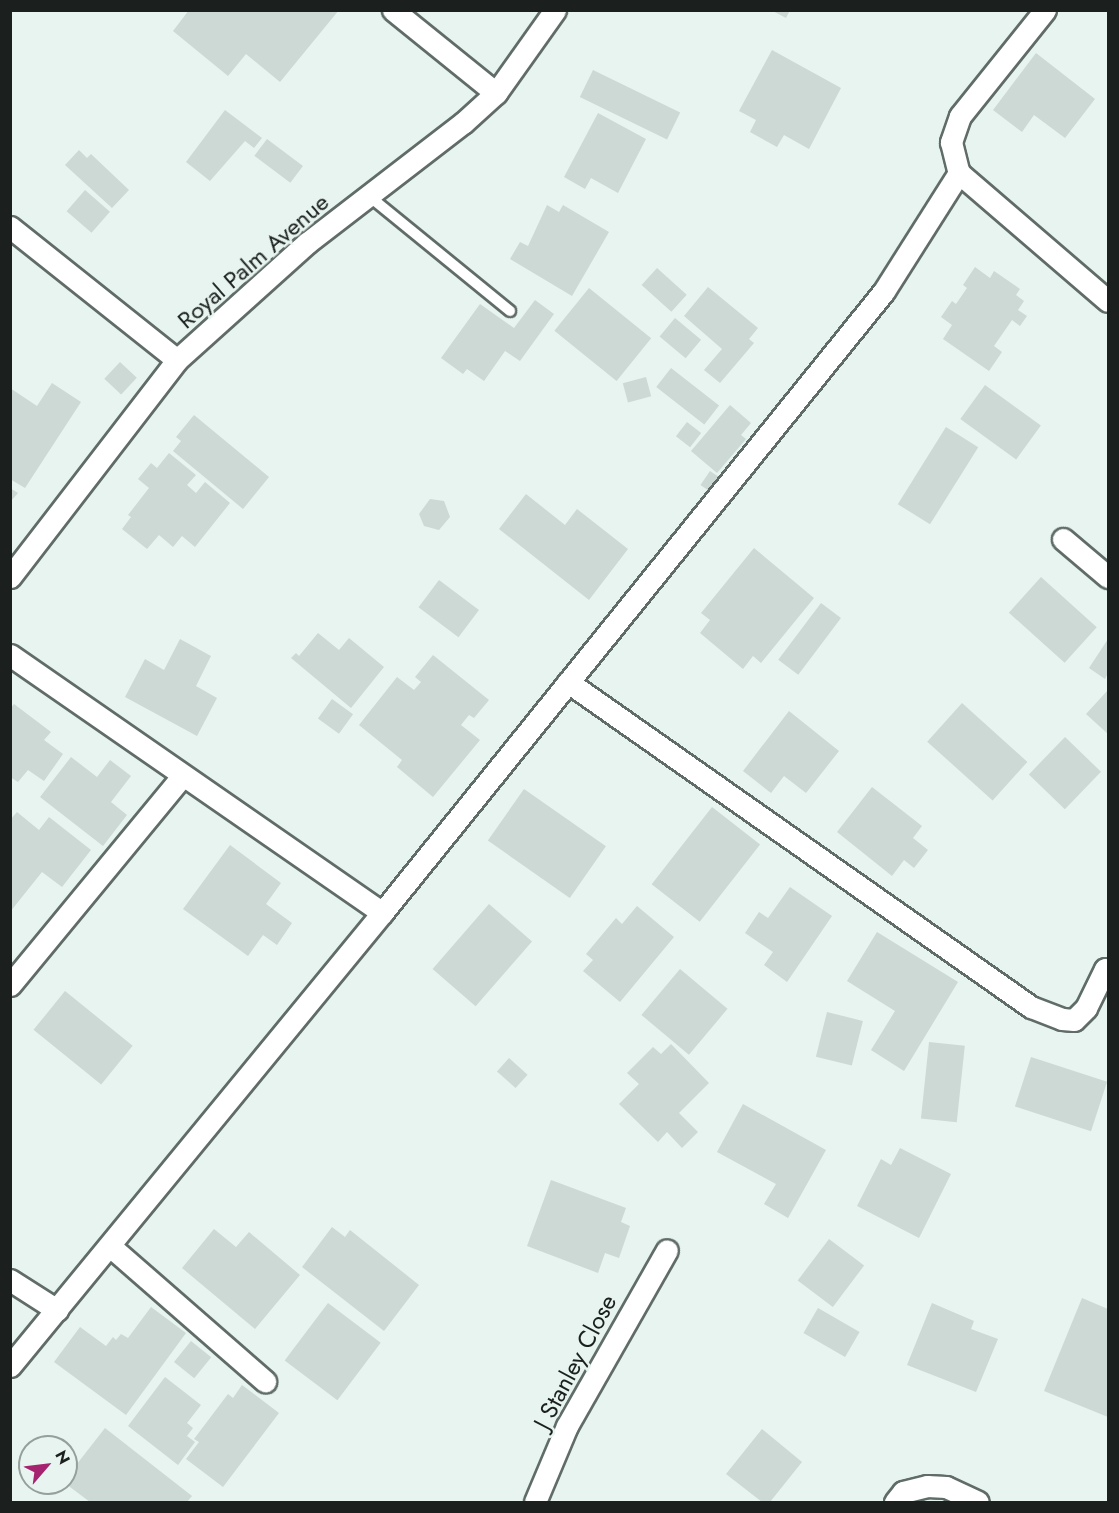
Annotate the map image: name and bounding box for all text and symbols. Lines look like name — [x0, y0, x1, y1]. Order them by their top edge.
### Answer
street label: Royal Palm Avenue — [171, 187, 335, 335]
street label: J Stanley Close — [527, 1290, 623, 1434]
north arrow — [18, 1435, 78, 1495]
text: N — [49, 1446, 76, 1468]

